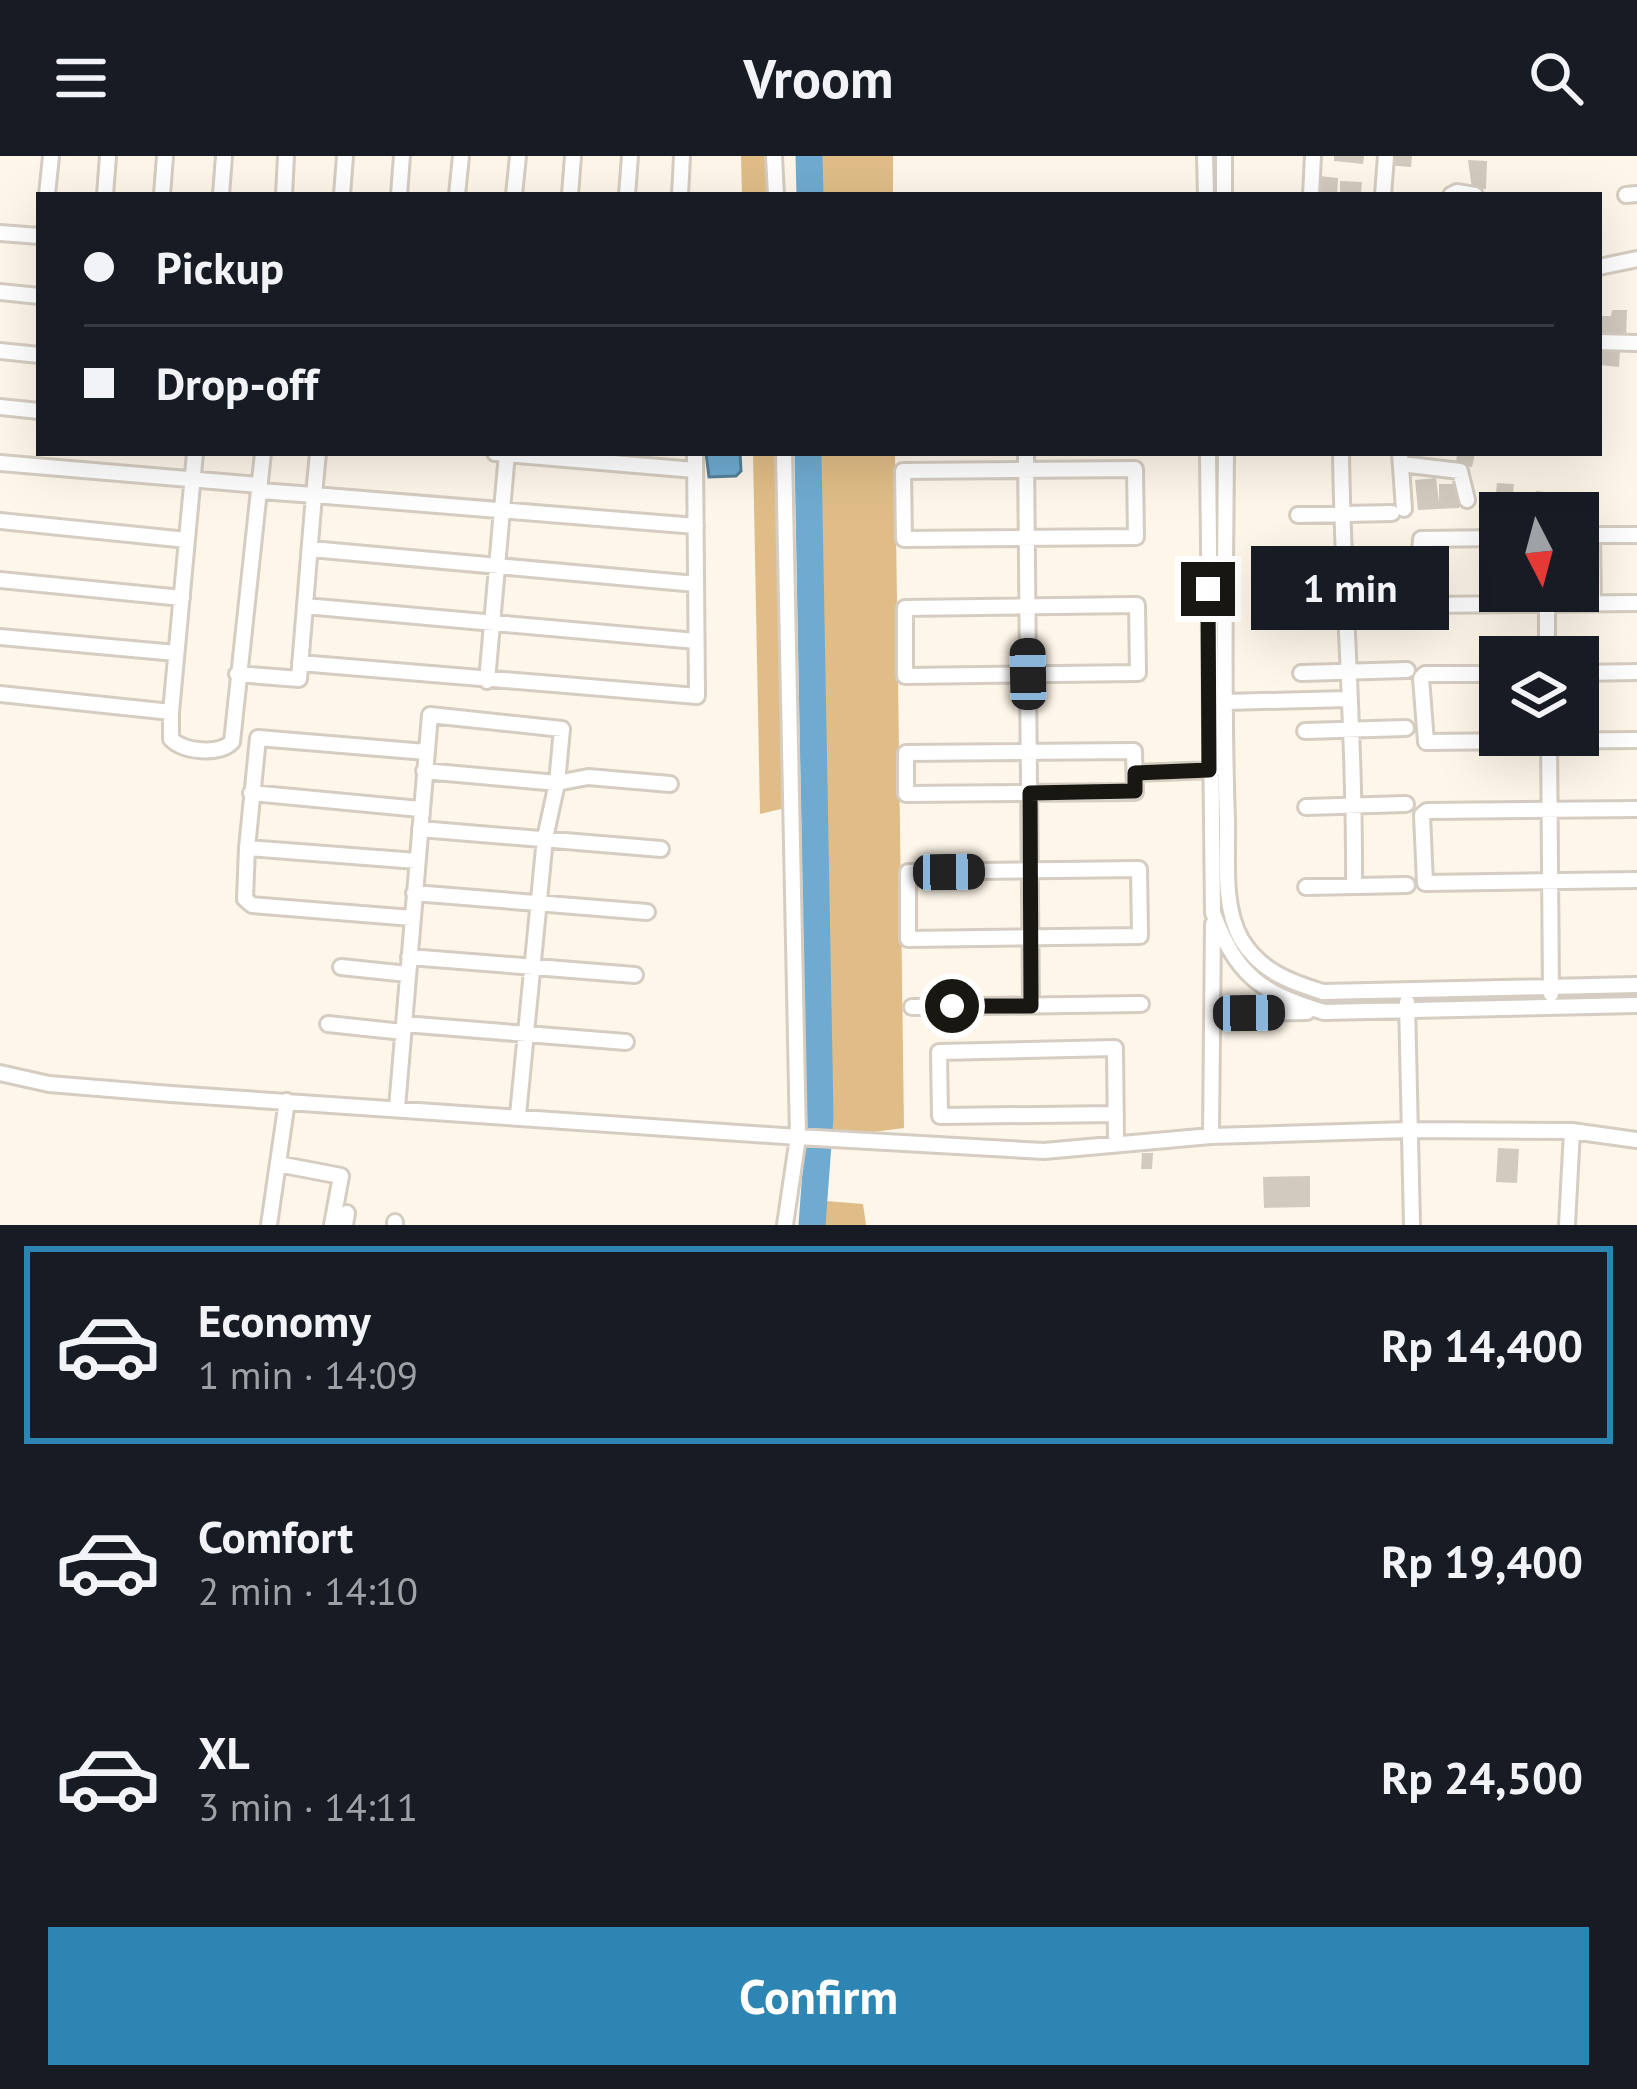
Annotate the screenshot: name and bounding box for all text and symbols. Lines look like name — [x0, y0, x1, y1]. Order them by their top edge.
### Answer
text: Vroom — [744, 43, 893, 113]
icon: menu — [48, 45, 114, 111]
icon: search — [1523, 45, 1589, 111]
text: Pickup — [156, 238, 284, 296]
text: Drop-off — [156, 354, 318, 412]
north arrow — [1479, 492, 1599, 612]
map controls — [1479, 492, 1599, 756]
callout: 1 min — [1250, 547, 1448, 631]
route end — [1181, 562, 1235, 616]
text: 1 min — [1302, 562, 1398, 613]
button: layers — [1479, 636, 1599, 756]
car — [1009, 638, 1047, 710]
car — [913, 853, 985, 891]
route start — [925, 979, 979, 1033]
car — [1213, 994, 1285, 1032]
icon: car — [54, 1291, 162, 1399]
text: Economy — [198, 1291, 371, 1349]
text: Rp 14,400 — [1381, 1316, 1583, 1374]
text: 1 min · 14:09 — [198, 1349, 418, 1400]
icon: car — [54, 1507, 162, 1615]
text: Comfort — [198, 1507, 353, 1565]
text: Rp 19,400 — [1381, 1532, 1583, 1590]
text: 2 min · 14:10 — [198, 1565, 418, 1616]
icon: car — [54, 1723, 162, 1831]
text: XL — [198, 1723, 250, 1781]
text: Rp 24,500 — [1381, 1748, 1583, 1806]
text: 3 min · 14:11 — [198, 1781, 418, 1832]
button: Confirm — [48, 1927, 1589, 2065]

